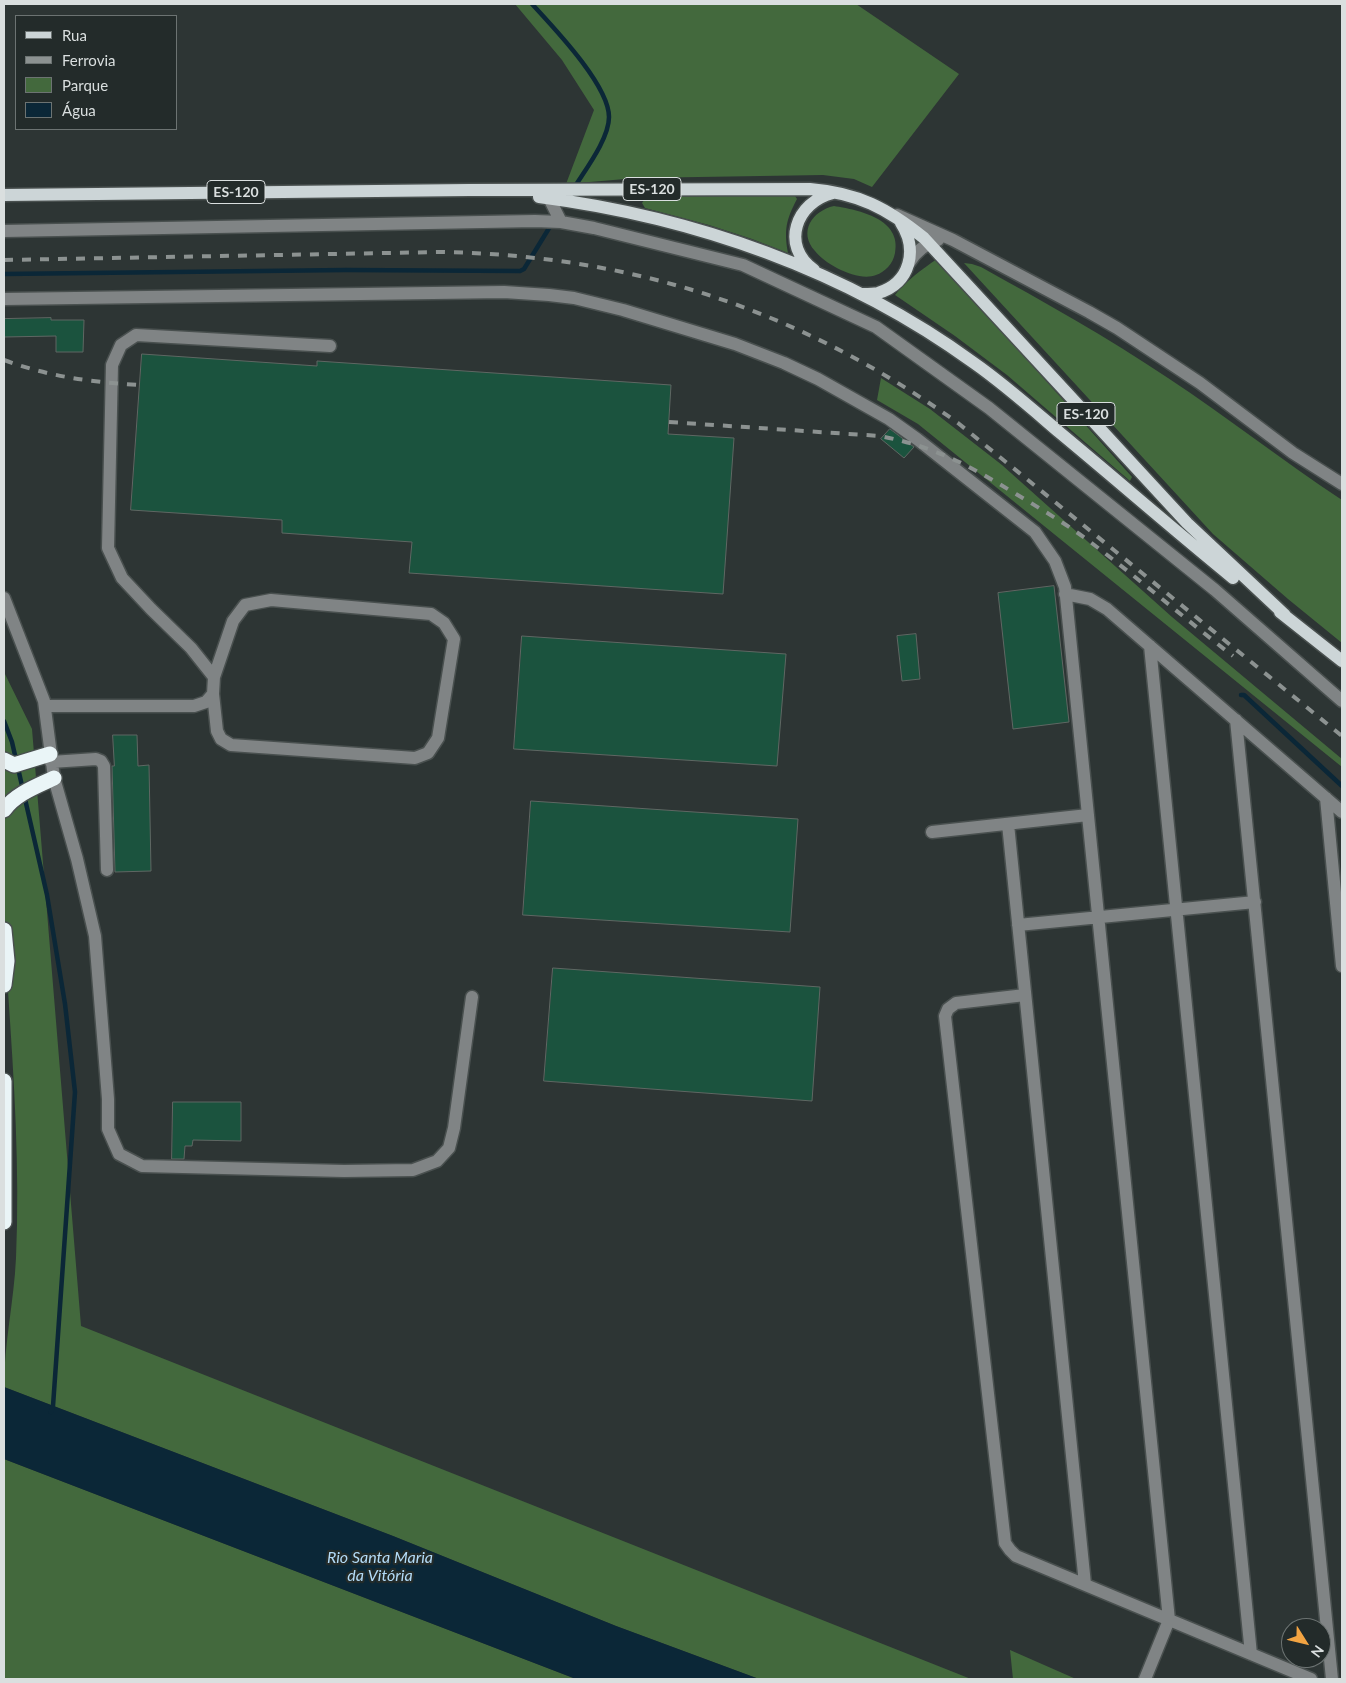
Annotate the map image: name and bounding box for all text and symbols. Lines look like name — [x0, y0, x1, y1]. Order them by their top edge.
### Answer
legend — [15, 15, 178, 130]
text: Rua — [62, 26, 87, 44]
text: Ferrovia — [62, 51, 115, 69]
text: Parque — [62, 76, 108, 94]
text: Água — [62, 101, 96, 119]
road number: ES-120 — [623, 178, 681, 200]
road number: ES-120 — [207, 180, 265, 203]
road number: ES-120 — [1057, 402, 1115, 426]
water label: Rio Santa Maria da Vitória — [327, 1548, 433, 1586]
north arrow — [1281, 1618, 1331, 1668]
text: N — [1308, 1642, 1328, 1661]

